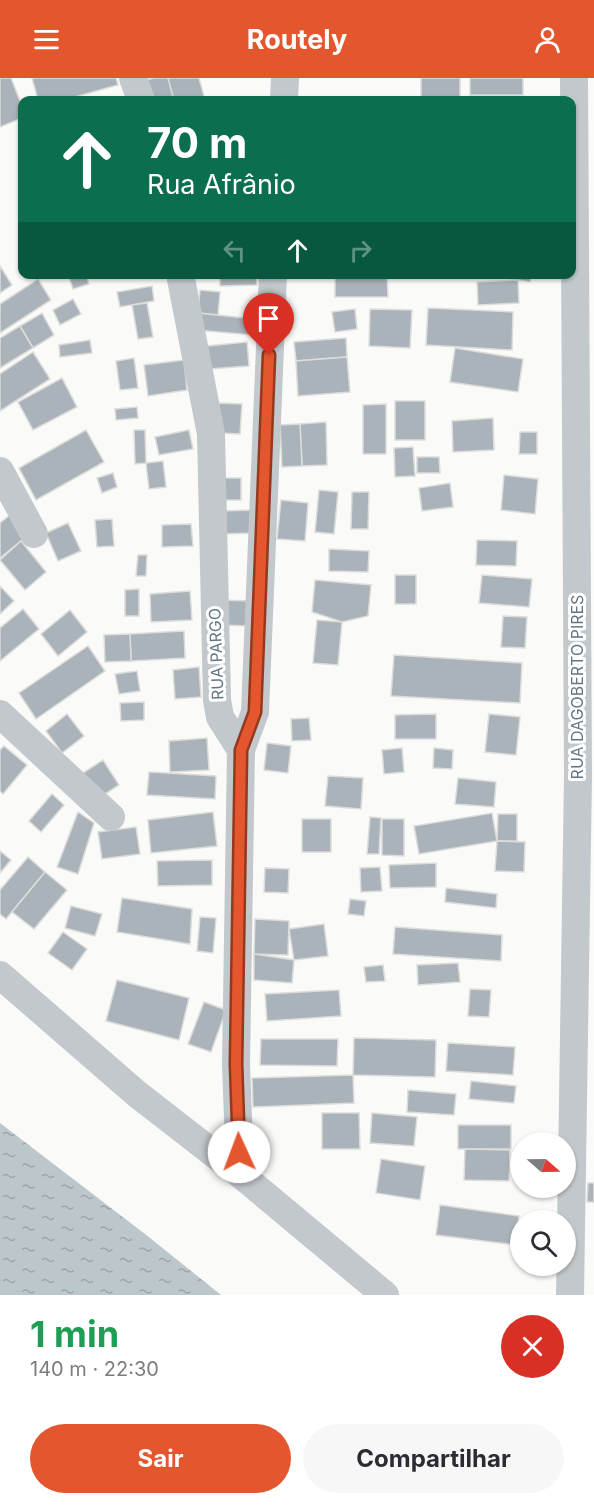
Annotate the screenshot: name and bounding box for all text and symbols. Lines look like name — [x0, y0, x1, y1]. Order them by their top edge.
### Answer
icon: menu — [30, 23, 63, 56]
text: Routely — [247, 23, 347, 56]
icon: person — [531, 23, 564, 56]
text: 70 m — [147, 117, 247, 168]
icon: ahead — [48, 120, 126, 198]
text: Rua Afrânio — [147, 168, 296, 201]
icon: left — [218, 234, 251, 267]
icon: ahead — [281, 234, 314, 267]
icon: right — [344, 234, 377, 267]
pin — [243, 293, 294, 355]
icon: arrive — [252, 302, 285, 335]
street label: RUA DAGOBERTO PIRES — [567, 595, 587, 779]
street label: RUA PARGO — [204, 608, 228, 700]
position arrow — [207, 1120, 271, 1184]
north arrow — [510, 1132, 576, 1198]
map controls — [510, 1132, 576, 1276]
button: search — [510, 1210, 576, 1276]
text: 1 min — [30, 1312, 119, 1356]
button: close — [501, 1315, 564, 1378]
text: 140 m · 22:30 — [30, 1357, 159, 1381]
button: Sair — [30, 1424, 291, 1493]
button: Compartilhar — [303, 1424, 564, 1493]

